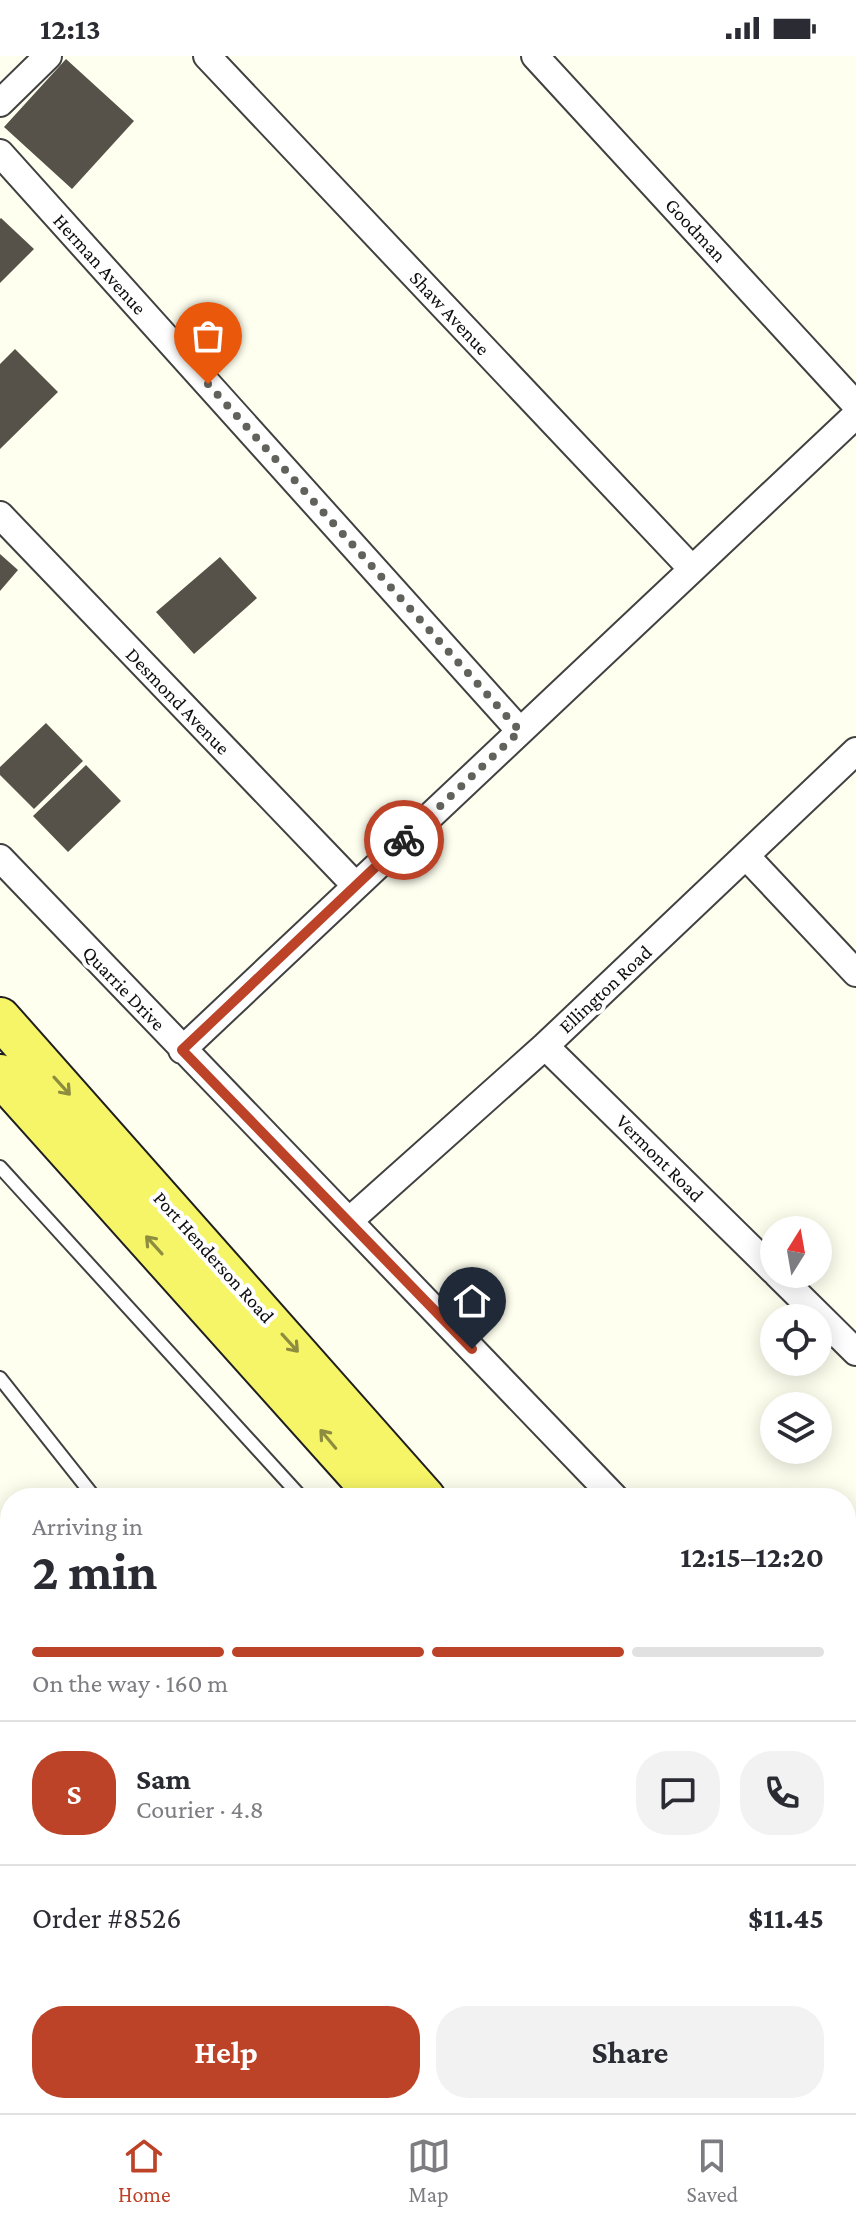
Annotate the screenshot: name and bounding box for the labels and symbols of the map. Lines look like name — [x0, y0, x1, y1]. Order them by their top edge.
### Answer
street label: Goodman — [661, 194, 731, 267]
street label: Herman Avenue — [49, 209, 151, 319]
street label: Shaw Avenue — [406, 267, 495, 360]
pin — [174, 302, 242, 384]
street label: Desmond Avenue — [121, 643, 235, 759]
courier — [364, 800, 444, 880]
street label: Ellington Road — [554, 940, 657, 1038]
street label: Quarrie Drive — [78, 941, 170, 1035]
one-way arrow — [53, 1075, 71, 1095]
street label: Vermont Road — [612, 1110, 708, 1206]
street label: Port Henderson Road — [149, 1187, 279, 1327]
north arrow — [760, 1216, 832, 1288]
one-way arrow — [146, 1236, 164, 1256]
pin — [438, 1267, 506, 1349]
one-way arrow — [281, 1333, 299, 1353]
one-way arrow — [320, 1429, 338, 1449]

